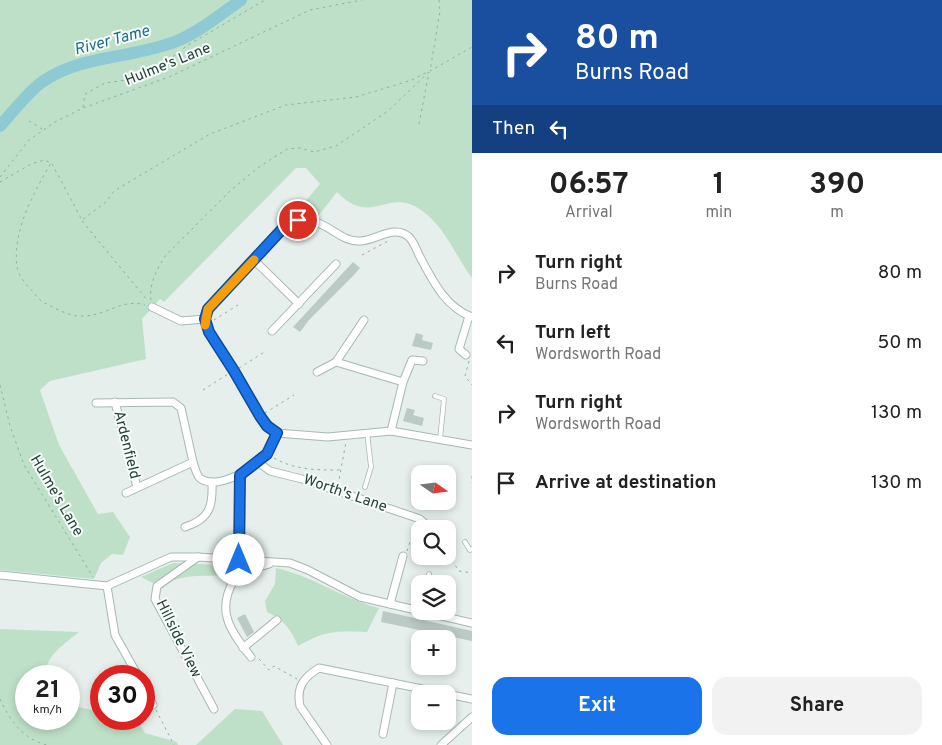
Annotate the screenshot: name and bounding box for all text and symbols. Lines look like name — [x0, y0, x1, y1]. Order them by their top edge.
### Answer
text: 80 m — [575, 17, 659, 61]
icon: right — [492, 20, 557, 85]
water label: River Tame — [72, 21, 153, 61]
street label: Hulme's Lane — [122, 39, 214, 91]
text: Burns Road — [575, 60, 689, 87]
icon: left — [545, 115, 573, 143]
text: Then — [492, 117, 535, 141]
text: 06:57 — [549, 167, 629, 204]
text: 1 — [713, 167, 725, 204]
text: 390 — [809, 167, 865, 204]
pin — [277, 199, 319, 241]
text: Arrival — [565, 203, 613, 223]
text: min — [706, 203, 732, 223]
text: m — [830, 203, 844, 223]
icon: arrive — [284, 206, 312, 234]
text: Turn right — [535, 251, 623, 275]
icon: right — [492, 259, 520, 287]
text: 80 m — [878, 261, 922, 285]
text: Burns Road — [535, 275, 618, 295]
text: Turn left — [535, 321, 611, 345]
icon: left — [492, 329, 520, 357]
text: 50 m — [877, 331, 922, 355]
text: Wordsworth Road — [535, 345, 661, 365]
text: Turn right — [535, 391, 623, 415]
icon: right — [492, 399, 520, 427]
text: 130 m — [871, 401, 922, 425]
street label: Ardenfield — [108, 409, 144, 481]
text: Wordsworth Road — [535, 415, 661, 435]
street label: Hulme's Lane — [25, 452, 87, 540]
north arrow — [411, 465, 456, 510]
map controls — [411, 465, 456, 730]
icon: arrive — [492, 469, 520, 497]
street label: Worth's Lane — [301, 471, 389, 517]
text: Arrive at destination — [535, 471, 716, 495]
text: 130 m — [871, 471, 922, 495]
button: search — [411, 520, 456, 565]
position arrow — [212, 533, 264, 585]
button: layers — [411, 575, 456, 620]
street label: Hillside View — [151, 597, 205, 681]
button: + — [411, 630, 456, 675]
speed limit sign: 30 — [90, 665, 155, 730]
text: 21 — [35, 675, 60, 707]
button: Exit — [492, 677, 702, 735]
button: Share — [712, 677, 922, 735]
button: − — [411, 685, 456, 730]
text: km/h — [33, 702, 62, 718]

